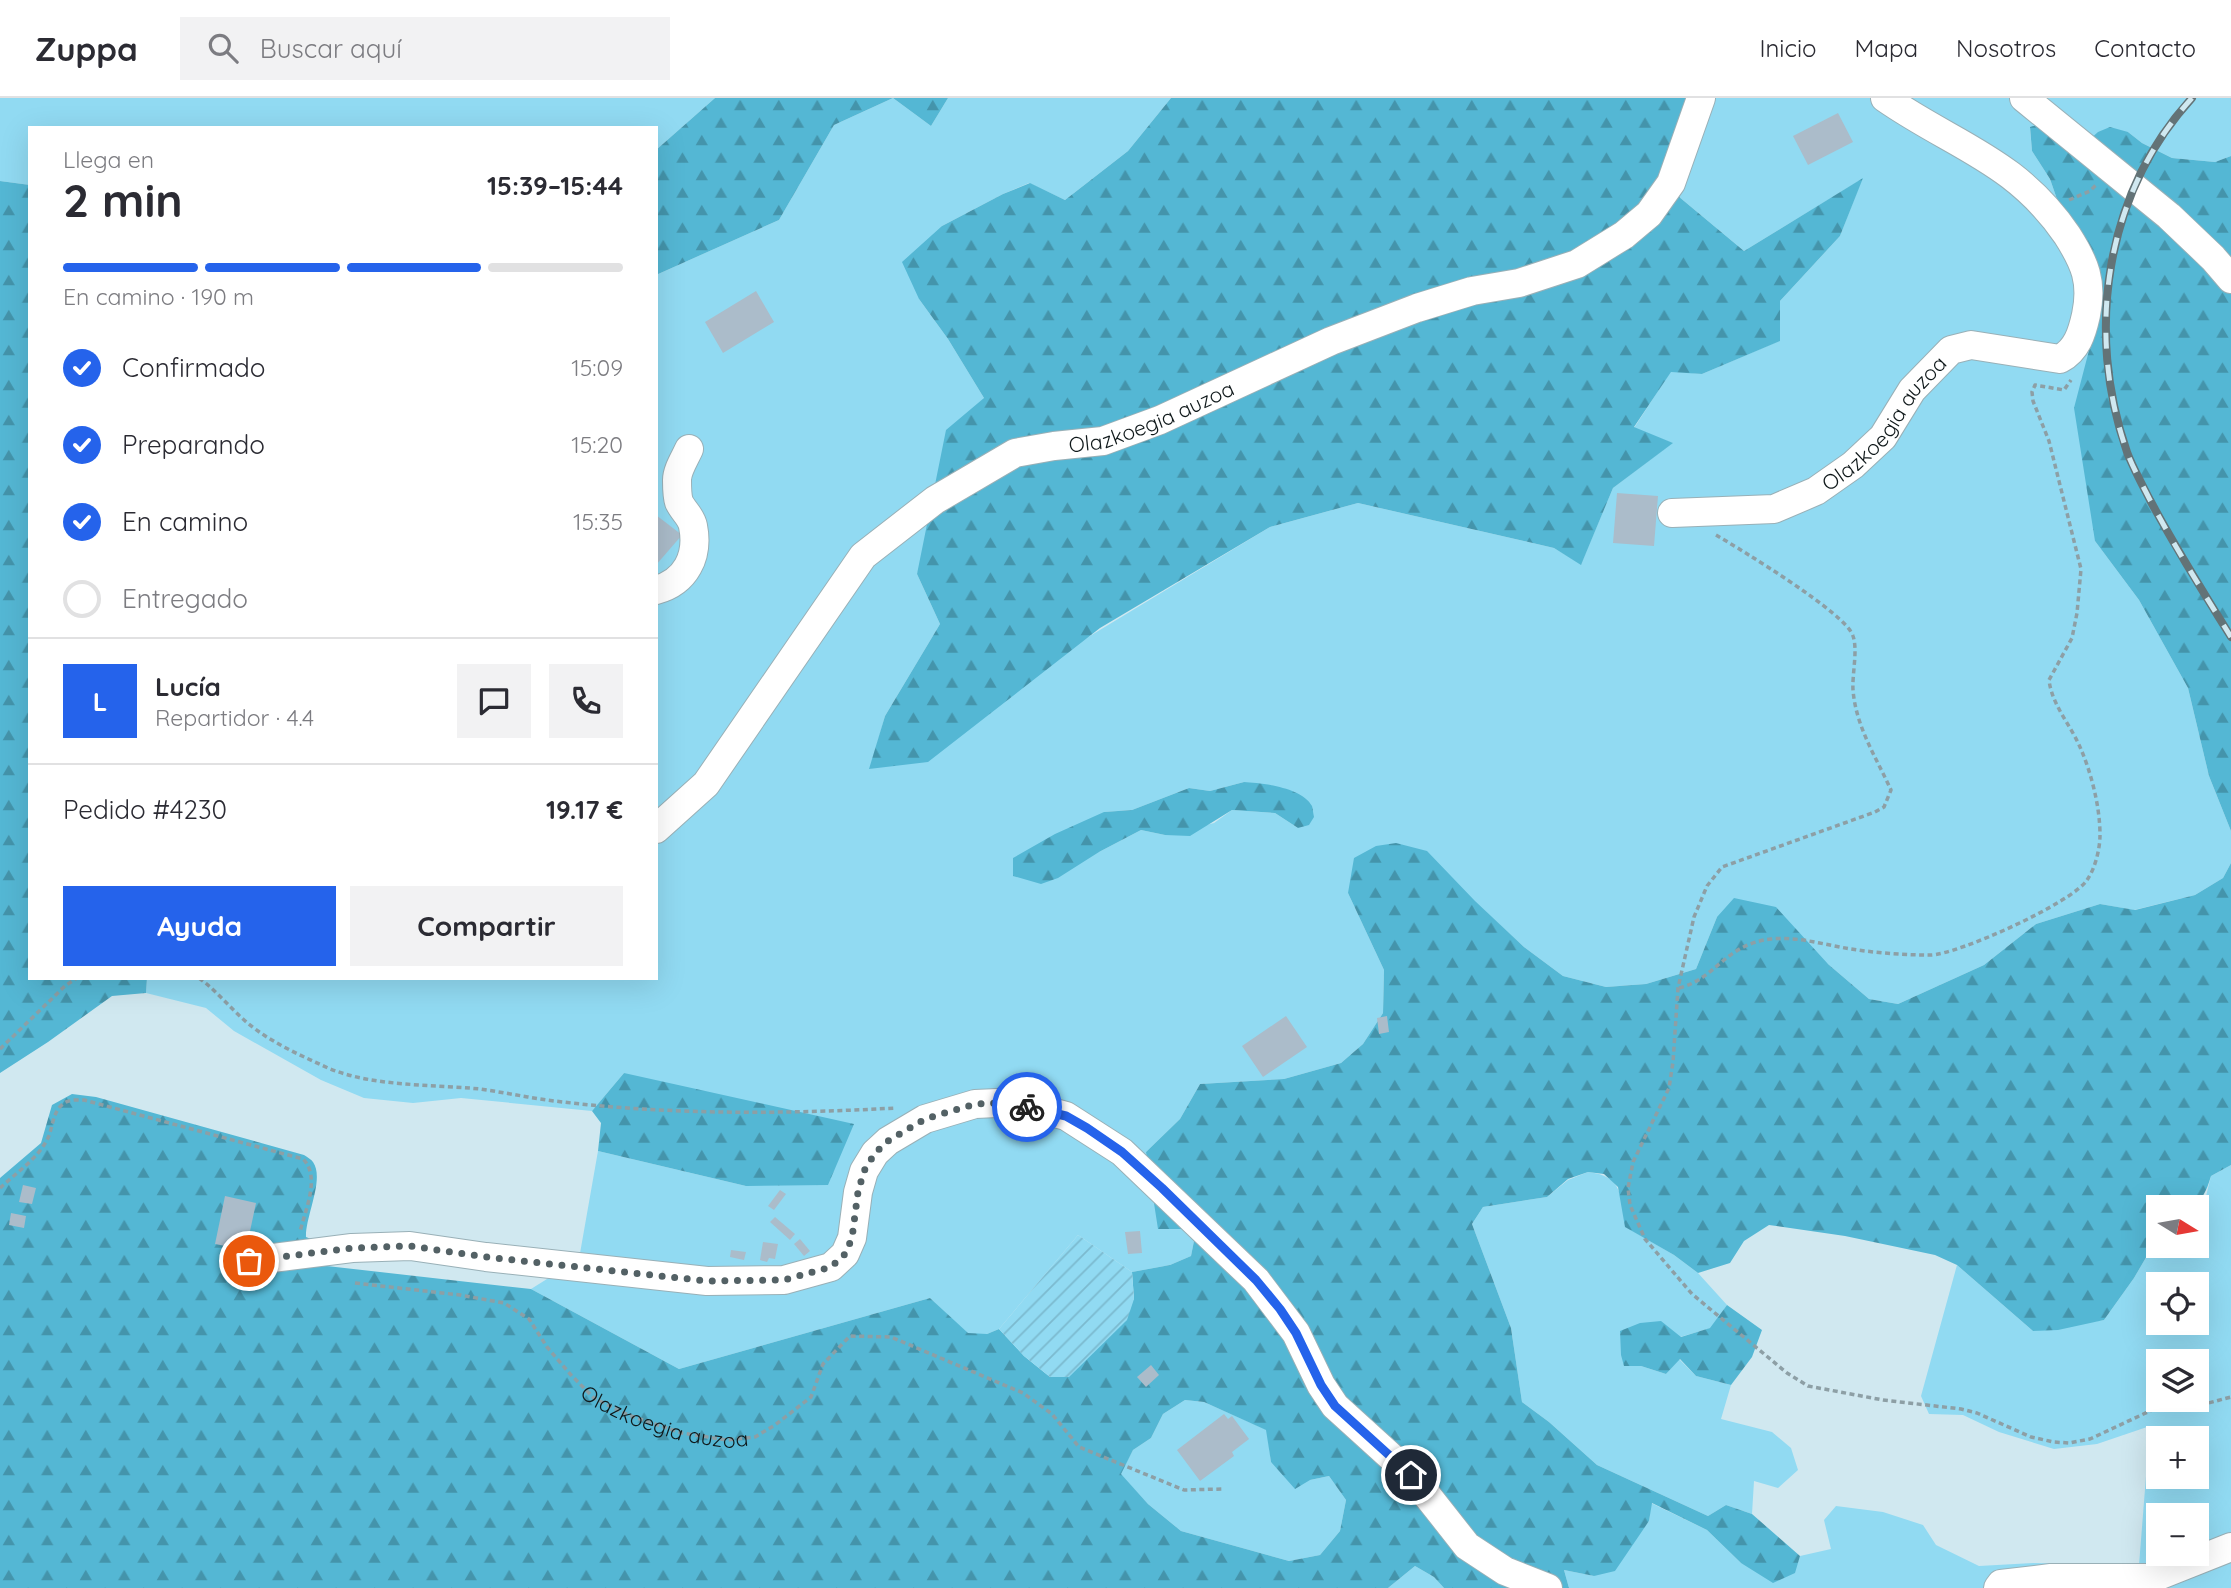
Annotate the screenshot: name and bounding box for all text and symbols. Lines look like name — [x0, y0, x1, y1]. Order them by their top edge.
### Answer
search box — [180, 17, 670, 80]
text: Zuppa — [35, 28, 138, 69]
icon: search — [204, 29, 242, 67]
text: Buscar aquí — [260, 32, 402, 65]
text: Inicio — [1759, 33, 1817, 63]
text: Mapa — [1855, 33, 1918, 63]
text: Nosotros — [1956, 33, 2056, 63]
text: Contacto — [2094, 33, 2196, 63]
text: Llega en — [63, 145, 154, 174]
text: 15:39–15:44 — [487, 169, 623, 202]
text: 2 min — [63, 171, 183, 229]
text: En camino · 190 m — [63, 282, 254, 311]
icon: check — [63, 349, 101, 387]
street label: Olazkoegia auzoa — [1817, 350, 1951, 496]
text: Confirmado — [122, 351, 266, 384]
text: 15:09 — [571, 353, 623, 382]
street label: Olazkoegia auzoa — [1067, 375, 1238, 457]
icon: check — [63, 426, 101, 464]
text: Preparando — [122, 428, 265, 461]
text: 15:20 — [571, 430, 623, 459]
icon: check — [63, 503, 101, 541]
text: En camino — [122, 505, 248, 538]
text: 15:35 — [573, 507, 623, 536]
text: Entregado — [122, 582, 248, 615]
button: chat — [457, 664, 531, 738]
button: phone — [549, 664, 623, 738]
text: Lucía — [155, 670, 221, 703]
text: L — [93, 685, 107, 718]
text: Repartidor · 4.4 — [155, 703, 314, 732]
text: Pedido #4230 — [63, 793, 227, 826]
text: 19.17 € — [546, 793, 623, 826]
button: Ayuda — [63, 886, 336, 966]
button: Compartir — [350, 886, 623, 966]
courier — [992, 1072, 1062, 1142]
icon: bike — [1008, 1088, 1046, 1126]
north arrow — [2146, 1195, 2208, 1258]
map controls — [2146, 1195, 2209, 1566]
pin — [219, 1231, 279, 1291]
icon: bag — [230, 1242, 268, 1280]
button: locate — [2146, 1272, 2209, 1335]
button: layers — [2146, 1349, 2209, 1412]
street label: Olazkoegia auzoa — [575, 1379, 749, 1453]
button: + — [2146, 1426, 2209, 1489]
pin — [1381, 1445, 1441, 1505]
icon: home — [1392, 1456, 1430, 1494]
button: − — [2146, 1503, 2209, 1566]

